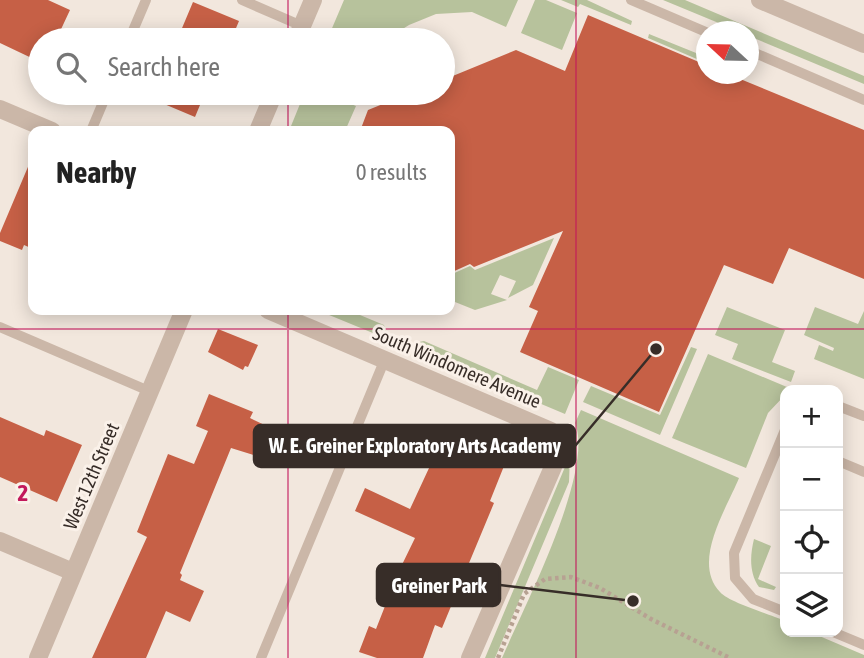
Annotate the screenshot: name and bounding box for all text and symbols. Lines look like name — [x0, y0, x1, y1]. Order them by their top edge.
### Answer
north arrow — [696, 21, 759, 84]
search box — [28, 28, 455, 105]
icon: search — [52, 48, 90, 86]
text: Search here — [108, 52, 220, 82]
text: Nearby — [56, 155, 136, 189]
text: 0 results — [356, 159, 427, 185]
street label: South Windomere Avenue — [370, 322, 544, 412]
map controls — [780, 385, 843, 637]
button: + — [780, 385, 843, 448]
street label: West 12th Street — [59, 419, 123, 533]
callout: W. E. Greiner Exploratory Arts Academy — [254, 425, 575, 467]
text: W. E. Greiner Exploratory Arts Academy — [268, 433, 562, 457]
button: − — [780, 448, 843, 511]
text: 2 — [18, 480, 28, 506]
button: locate — [780, 511, 843, 574]
callout: Greiner Park — [377, 564, 500, 606]
text: Greiner Park — [391, 573, 488, 597]
button: layers — [780, 574, 843, 637]

